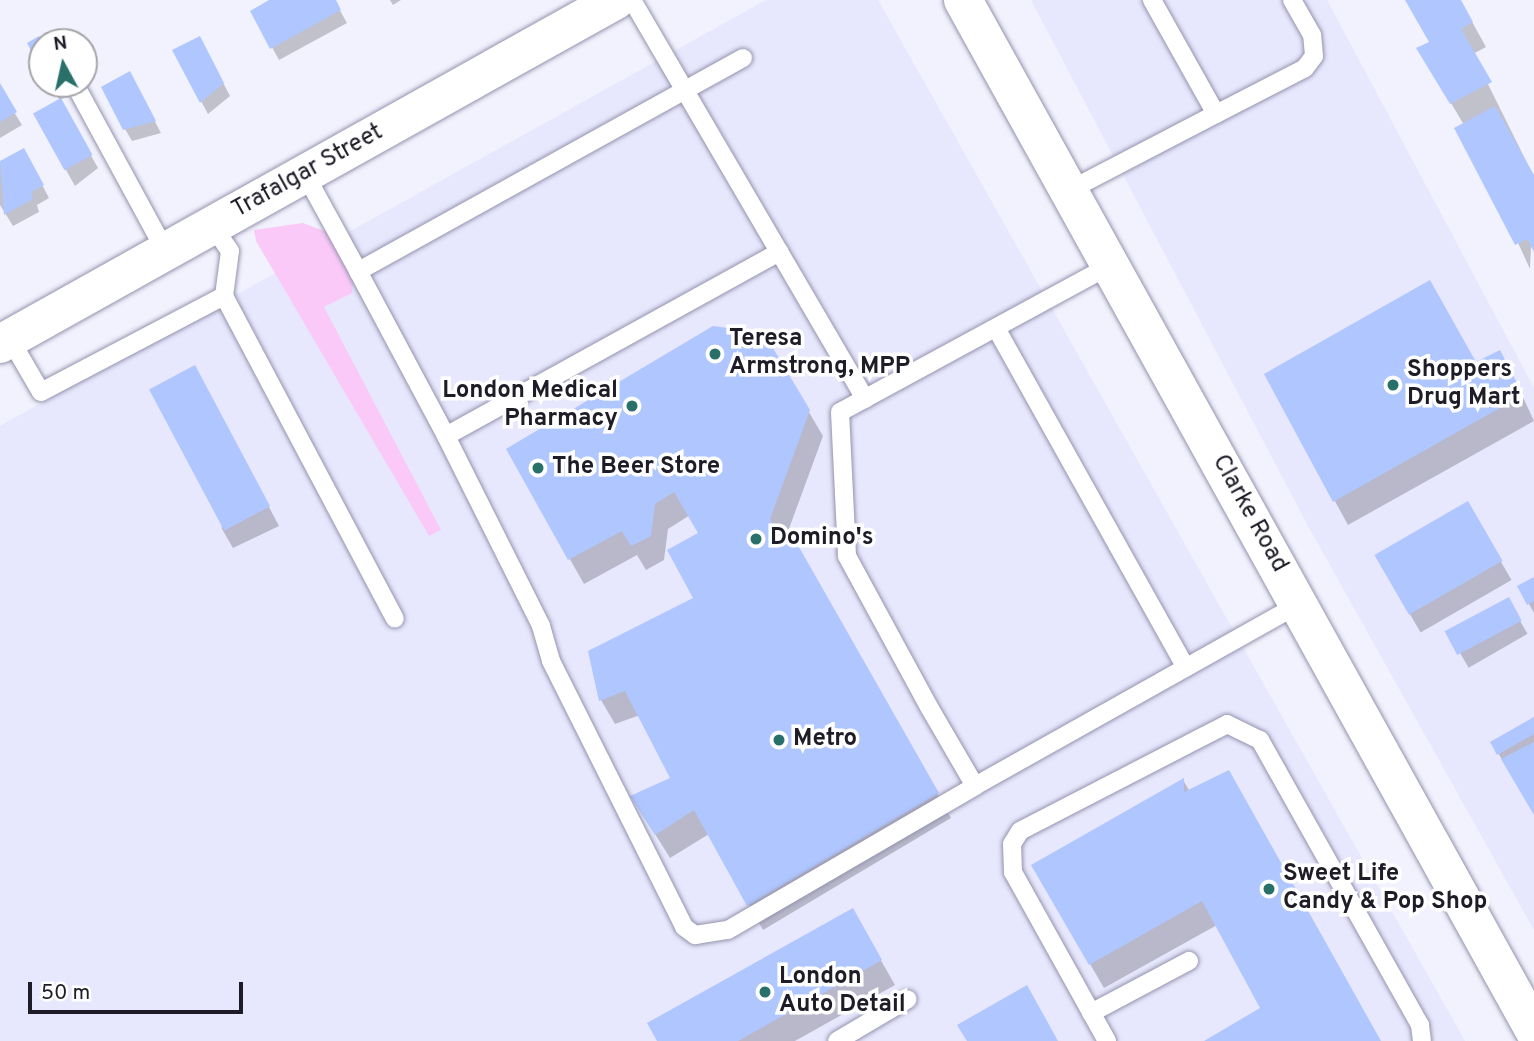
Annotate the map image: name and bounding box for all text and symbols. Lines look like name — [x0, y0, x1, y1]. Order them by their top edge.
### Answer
north arrow — [28, 28, 98, 98]
text: N — [52, 31, 69, 57]
street label: Trafalgar Street — [228, 119, 388, 225]
place label: Teresa Armstrong, MPP — [729, 326, 910, 382]
marker: Teresa Armstrong, MPP — [707, 346, 723, 362]
place label: Shoppers Drug Mart — [1407, 357, 1520, 413]
marker: Shoppers Drug Mart — [1385, 377, 1401, 393]
place label: London Medical Pharmacy — [442, 378, 618, 434]
marker: London Medical Pharmacy — [624, 398, 640, 414]
street label: Clarke Road — [1205, 450, 1293, 578]
place label: The Beer Store — [552, 454, 720, 482]
marker: The Beer Store — [530, 460, 546, 476]
place label: Domino's — [770, 525, 873, 553]
marker: Domino's — [748, 531, 764, 547]
place label: Metro — [793, 726, 857, 754]
marker: Metro — [771, 732, 787, 748]
place label: Sweet Life Candy & Pop Shop — [1283, 861, 1487, 917]
marker: Sweet Life Candy & Pop Shop — [1261, 881, 1277, 897]
place label: London Auto Detail — [779, 964, 906, 1020]
scale bar — [32, 968, 247, 1012]
text: 50 m — [41, 980, 90, 1007]
marker: London Auto Detail — [757, 984, 773, 1000]

